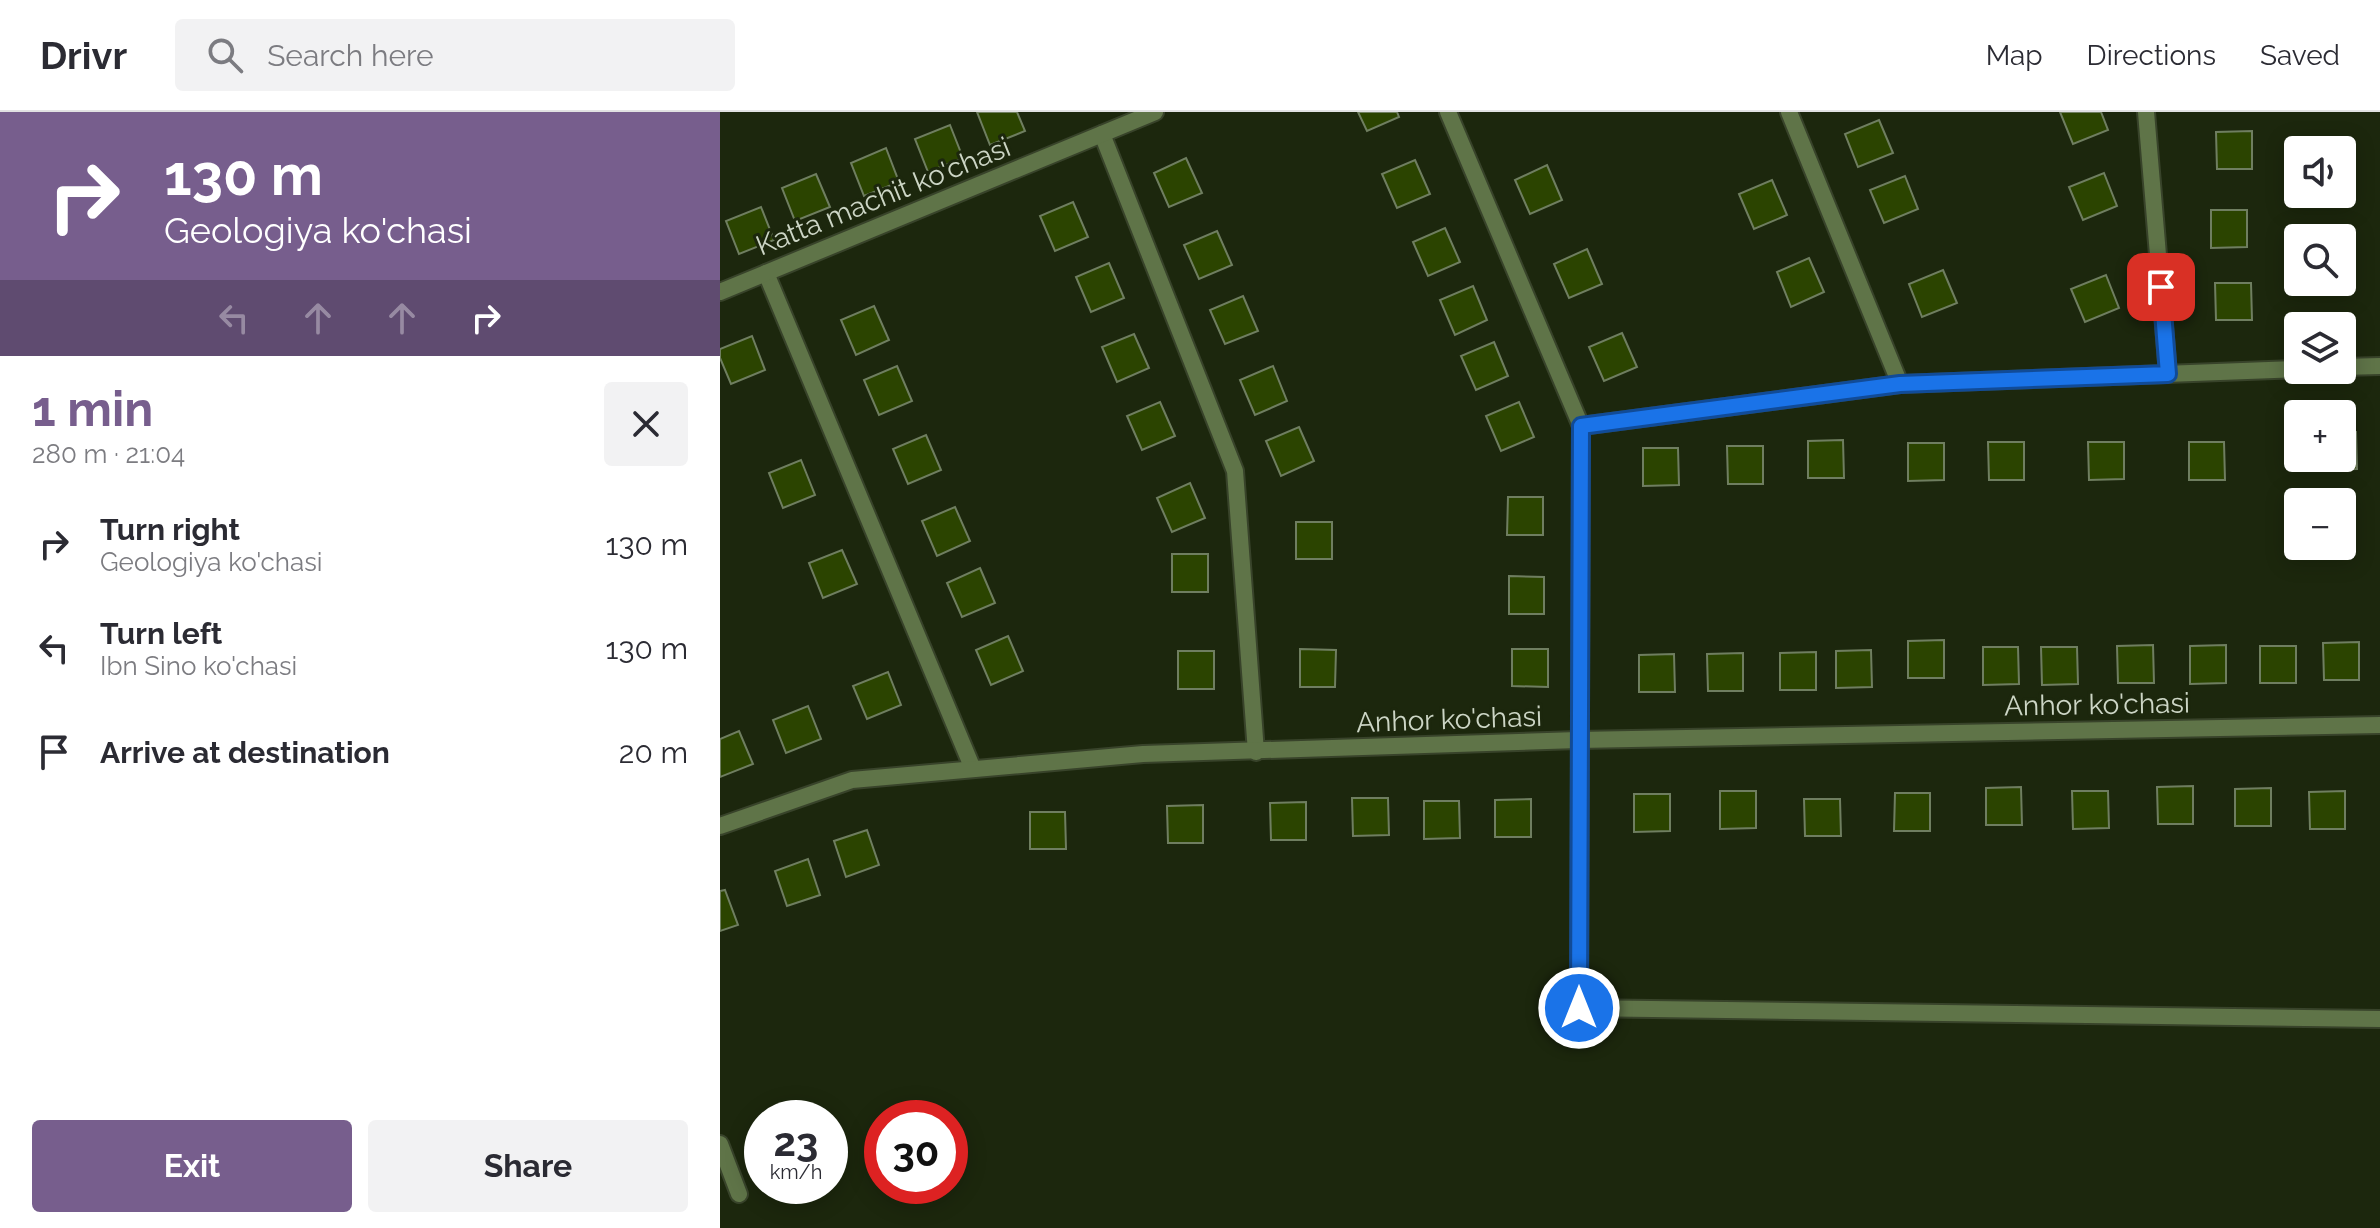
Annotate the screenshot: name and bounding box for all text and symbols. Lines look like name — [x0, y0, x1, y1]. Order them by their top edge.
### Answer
search box — [175, 19, 735, 91]
text: Drivr — [40, 33, 127, 78]
icon: search — [203, 33, 247, 77]
text: Search here — [267, 38, 434, 73]
text: Map — [1986, 39, 2043, 72]
text: Directions — [2087, 39, 2216, 72]
text: Saved — [2260, 39, 2340, 72]
street label: Katta machit ko'chasi — [751, 130, 1015, 263]
map controls — [2284, 136, 2356, 560]
button: sound — [2284, 136, 2356, 208]
text: 130 m — [164, 142, 323, 208]
icon: right — [32, 144, 136, 248]
text: Geologiya ko'chasi — [164, 209, 472, 251]
button: search — [2284, 224, 2356, 296]
pin — [2127, 253, 2195, 321]
icon: arrive — [2139, 265, 2183, 309]
icon: left — [212, 296, 256, 340]
icon: ahead — [296, 296, 340, 340]
icon: ahead — [380, 296, 424, 340]
icon: right — [464, 296, 508, 340]
button: layers — [2284, 312, 2356, 384]
text: 1 min — [32, 381, 153, 437]
button: close — [604, 382, 688, 466]
button: + — [2284, 400, 2356, 472]
text: 280 m · 21:04 — [32, 439, 185, 469]
button: − — [2284, 488, 2356, 560]
text: Turn right — [100, 512, 240, 547]
icon: right — [32, 522, 76, 566]
text: 130 m — [606, 527, 688, 562]
text: Geologiya ko'chasi — [100, 547, 322, 577]
text: Turn left — [100, 616, 222, 651]
icon: left — [32, 626, 76, 670]
text: 130 m — [606, 631, 688, 666]
text: Ibn Sino ko'chasi — [100, 651, 297, 681]
street label: Anhor ko'chasi — [2004, 686, 2190, 723]
street label: Anhor ko'chasi — [1355, 700, 1543, 739]
icon: arrive — [32, 730, 76, 774]
text: Arrive at destination — [100, 735, 390, 770]
text: 20 m — [619, 735, 688, 770]
position arrow — [1537, 966, 1621, 1050]
speed limit sign: 30 — [864, 1100, 968, 1204]
text: 23 — [774, 1118, 818, 1165]
button: Exit — [32, 1120, 352, 1212]
button: Share — [368, 1120, 688, 1212]
text: km/h — [770, 1160, 822, 1184]

